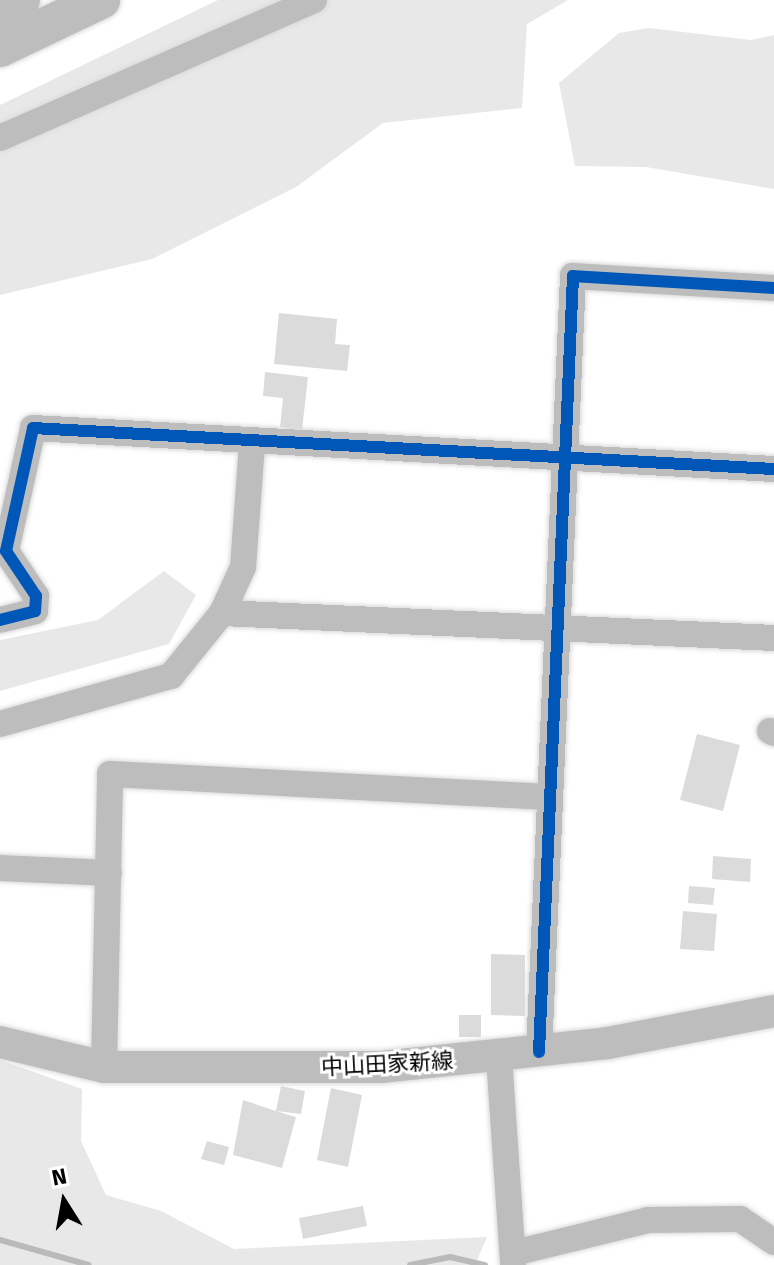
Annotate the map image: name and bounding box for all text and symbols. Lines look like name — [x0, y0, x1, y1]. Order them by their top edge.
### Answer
street label: 中山田家新線 — [320, 1047, 454, 1081]
north arrow — [24, 1161, 104, 1241]
text: N — [50, 1162, 69, 1192]

